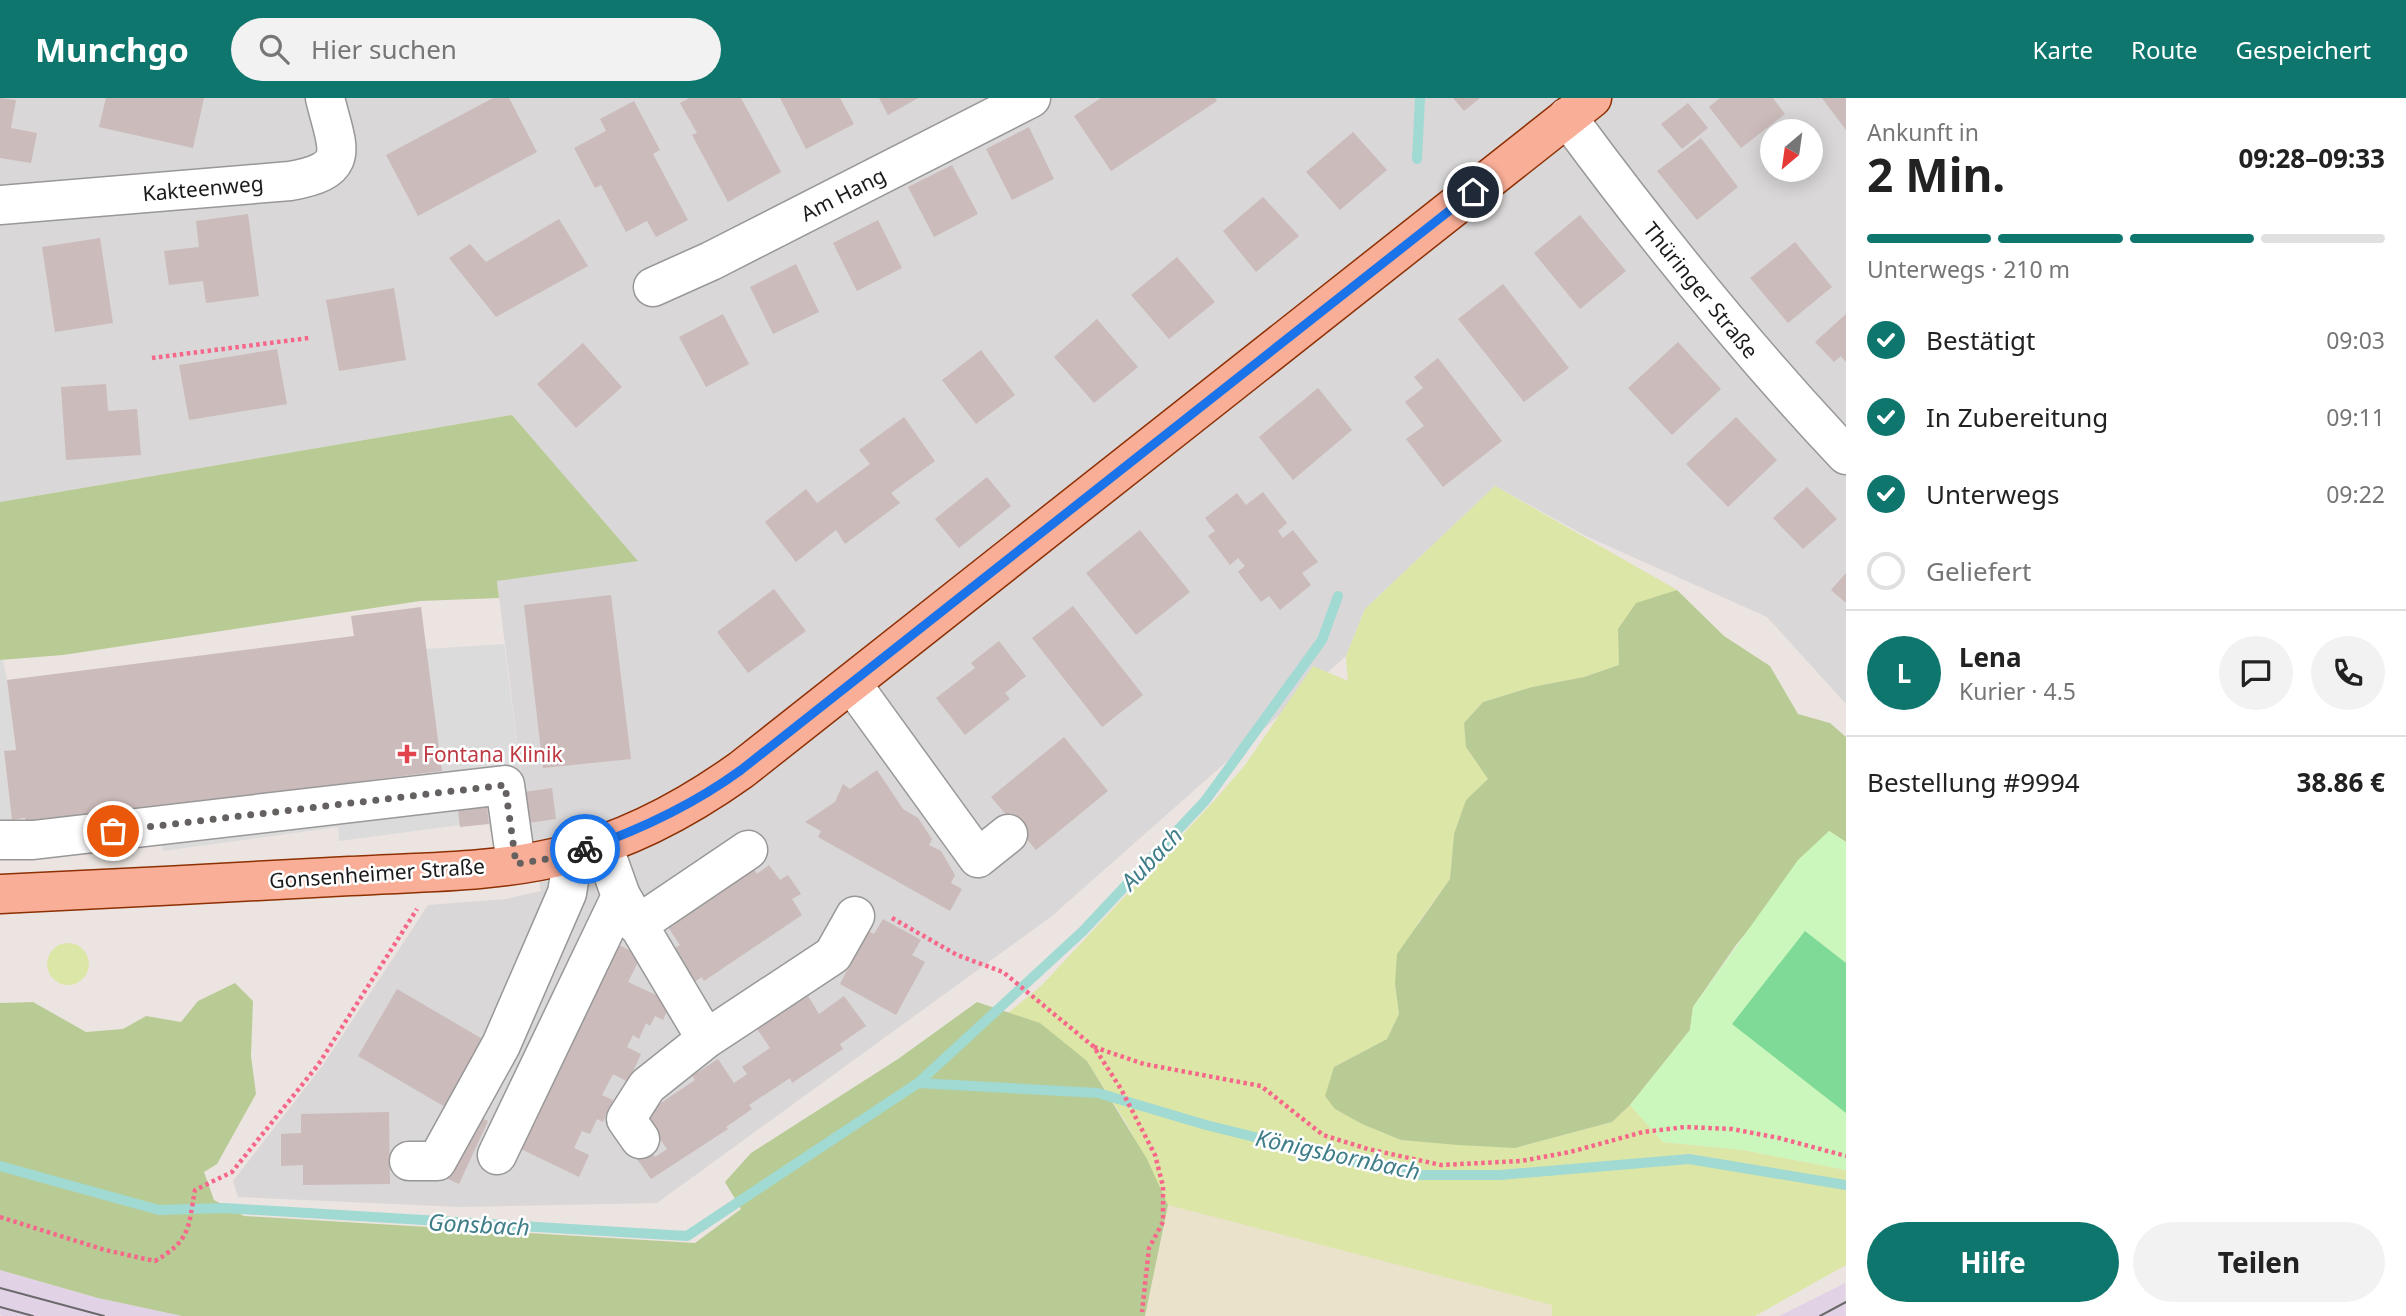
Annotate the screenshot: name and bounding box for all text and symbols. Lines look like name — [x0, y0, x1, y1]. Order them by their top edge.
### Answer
search box — [231, 18, 721, 81]
text: Munchgo — [35, 27, 189, 72]
icon: search — [255, 30, 293, 68]
text: Hier suchen — [311, 31, 457, 67]
text: Karte — [2033, 33, 2093, 66]
text: Route — [2131, 33, 2198, 66]
text: Gespeichert — [2236, 33, 2371, 66]
text: Ankunft in — [1867, 116, 1979, 148]
north arrow — [1760, 119, 1824, 182]
map controls — [1760, 119, 1823, 182]
text: 09:28–09:33 — [2238, 140, 2385, 176]
text: 2 Min. — [1867, 143, 2005, 205]
street label: Am Hang — [796, 161, 890, 227]
pin — [1443, 162, 1503, 222]
street label: Kakteenweg — [141, 169, 265, 207]
icon: home — [1454, 173, 1492, 211]
street label: Thüringer Straße — [1637, 216, 1765, 364]
text: Unterwegs · 210 m — [1867, 253, 2070, 285]
icon: check — [1867, 321, 1905, 359]
text: Bestätigt — [1926, 322, 2035, 358]
text: 09:03 — [2326, 324, 2385, 356]
icon: check — [1867, 398, 1905, 436]
text: In Zubereitung — [1926, 399, 2108, 435]
text: 09:11 — [2326, 401, 2385, 433]
icon: check — [1867, 475, 1905, 513]
text: Unterwegs — [1926, 476, 2059, 512]
text: 09:22 — [2326, 478, 2385, 510]
text: Geliefert — [1926, 553, 2031, 589]
button: chat — [2219, 636, 2293, 710]
button: phone — [2311, 636, 2385, 710]
text: Lena — [1959, 639, 2022, 675]
text: L — [1897, 655, 1911, 691]
text: Kurier · 4.5 — [1959, 675, 2076, 707]
place label: Fontana Klinik — [423, 740, 563, 768]
marker: Fontana Klinik — [397, 744, 417, 764]
text: Bestellung #9994 — [1867, 764, 2080, 800]
text: 38.86 € — [2297, 764, 2385, 800]
pin — [83, 801, 143, 861]
icon: bag — [94, 812, 132, 850]
courier — [550, 814, 620, 884]
water label: Aubach — [1112, 819, 1189, 898]
icon: bike — [566, 830, 604, 868]
street label: Gonsenheimer Straße — [268, 852, 486, 894]
water label: Königsbornbach — [1253, 1121, 1423, 1187]
water label: Gonsbach — [427, 1205, 531, 1243]
button: Hilfe — [1867, 1222, 2119, 1302]
button: Teilen — [2133, 1222, 2385, 1302]

